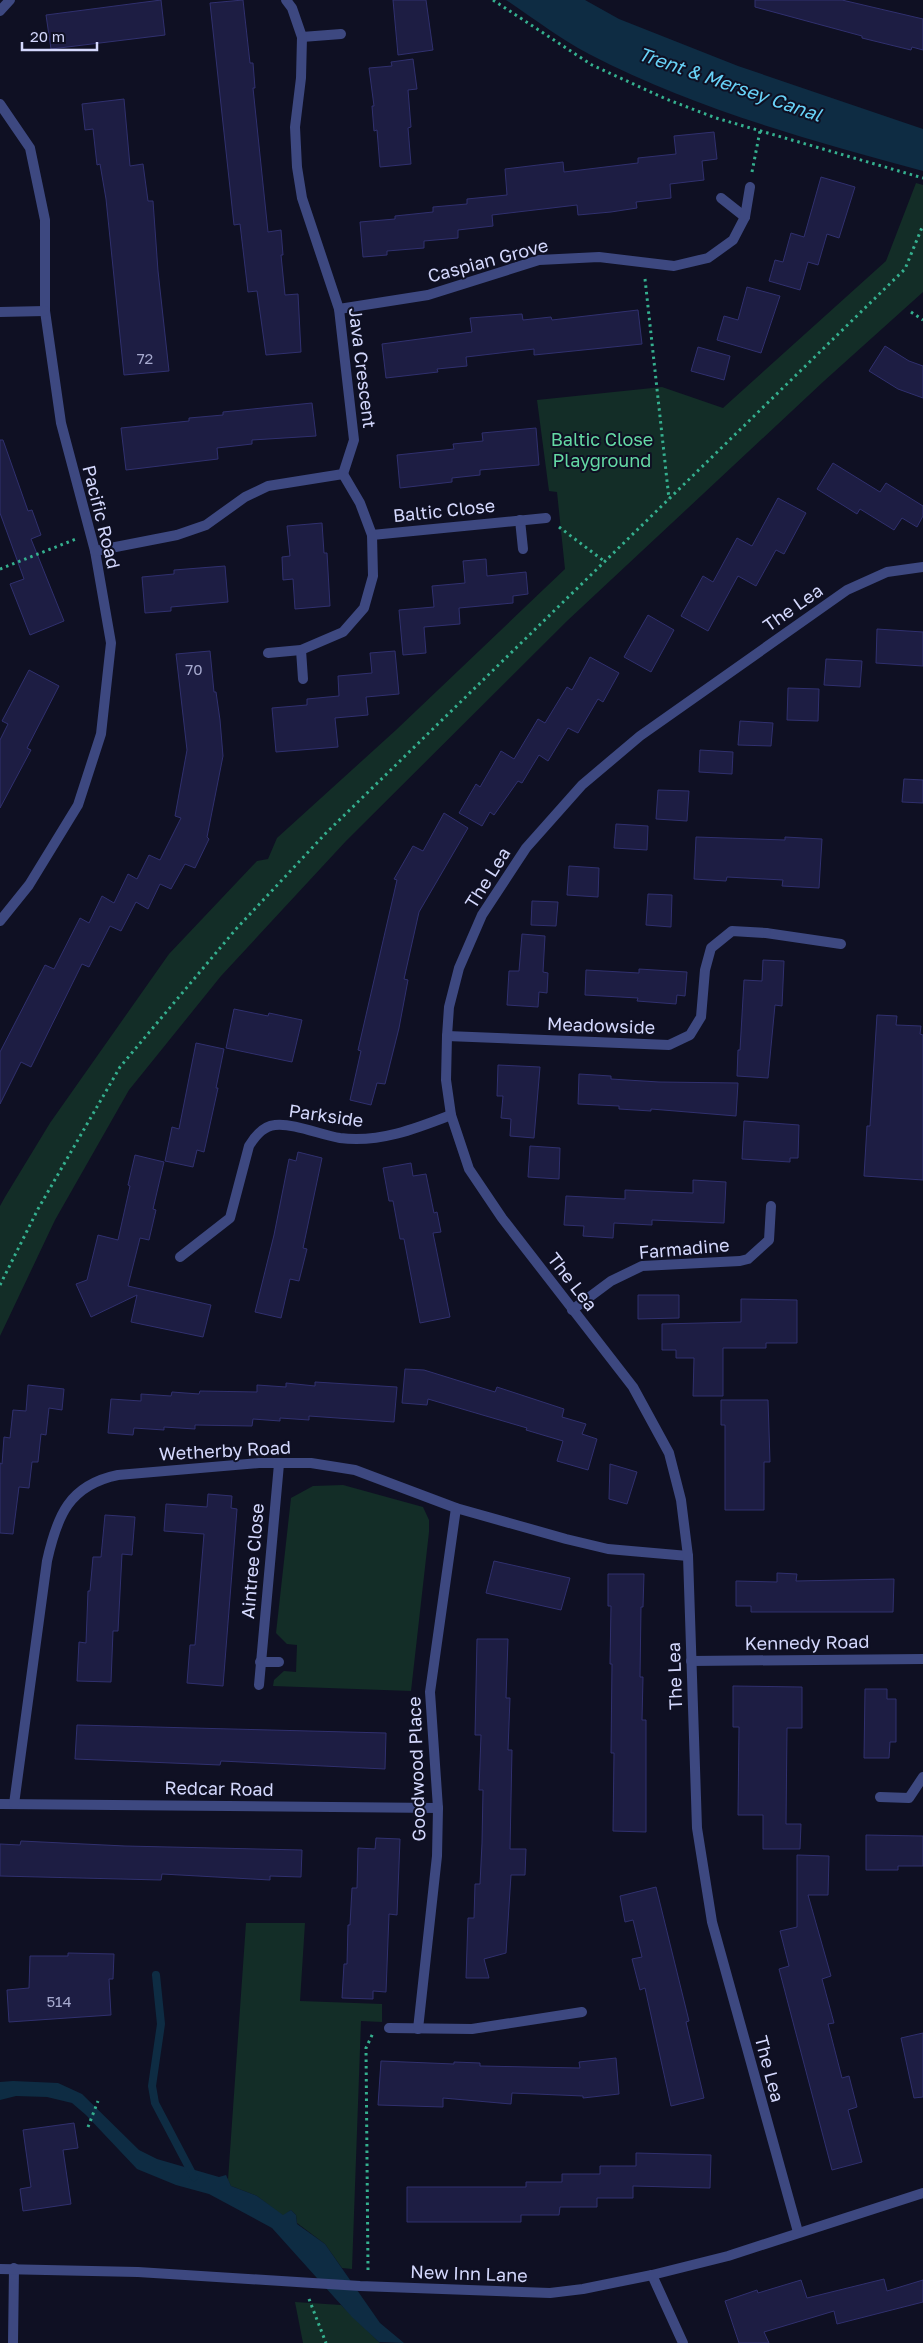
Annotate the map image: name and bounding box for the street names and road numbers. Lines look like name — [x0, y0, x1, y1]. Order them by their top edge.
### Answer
street label: Caspian Grove — [425, 233, 550, 287]
street label: Java Crescent — [345, 306, 381, 429]
street label: Pacific Road — [78, 463, 125, 571]
street label: Baltic Close — [392, 494, 496, 526]
street label: The Lea — [758, 579, 827, 636]
street label: The Lea — [460, 843, 514, 912]
street label: Meadowside — [547, 1012, 656, 1038]
street label: Parkside — [288, 1099, 365, 1131]
street label: Farmadine — [638, 1233, 730, 1263]
street label: The Lea — [543, 1248, 602, 1315]
street label: Wetherby Road — [158, 1436, 291, 1464]
street label: Aintree Close — [236, 1502, 268, 1620]
street label: Kennedy Road — [744, 1630, 870, 1654]
street label: The Lea — [662, 1642, 686, 1710]
street label: Goodwood Place — [402, 1696, 430, 1842]
street label: Redcar Road — [164, 1776, 274, 1800]
street label: The Lea — [751, 2033, 789, 2104]
street label: New Inn Lane — [410, 2260, 528, 2286]

